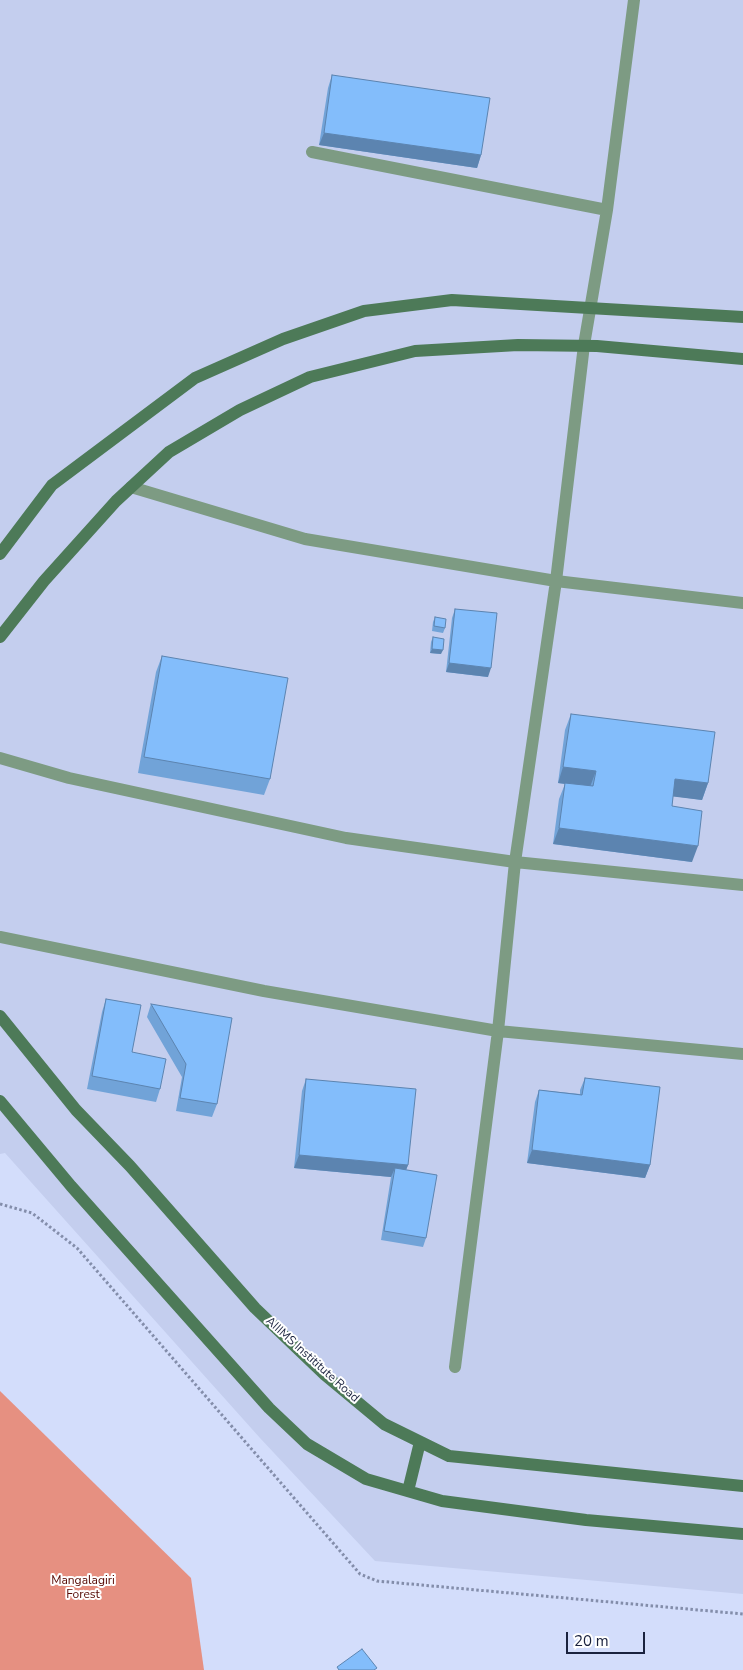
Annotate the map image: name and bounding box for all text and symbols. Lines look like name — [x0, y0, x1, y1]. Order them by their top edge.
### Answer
street label: AIIIMS Instititute Road — [262, 1314, 362, 1406]
park label: Mangalagiri Forest — [51, 1574, 115, 1602]
scale bar — [568, 1622, 647, 1654]
text: 20 m — [574, 1631, 609, 1651]

